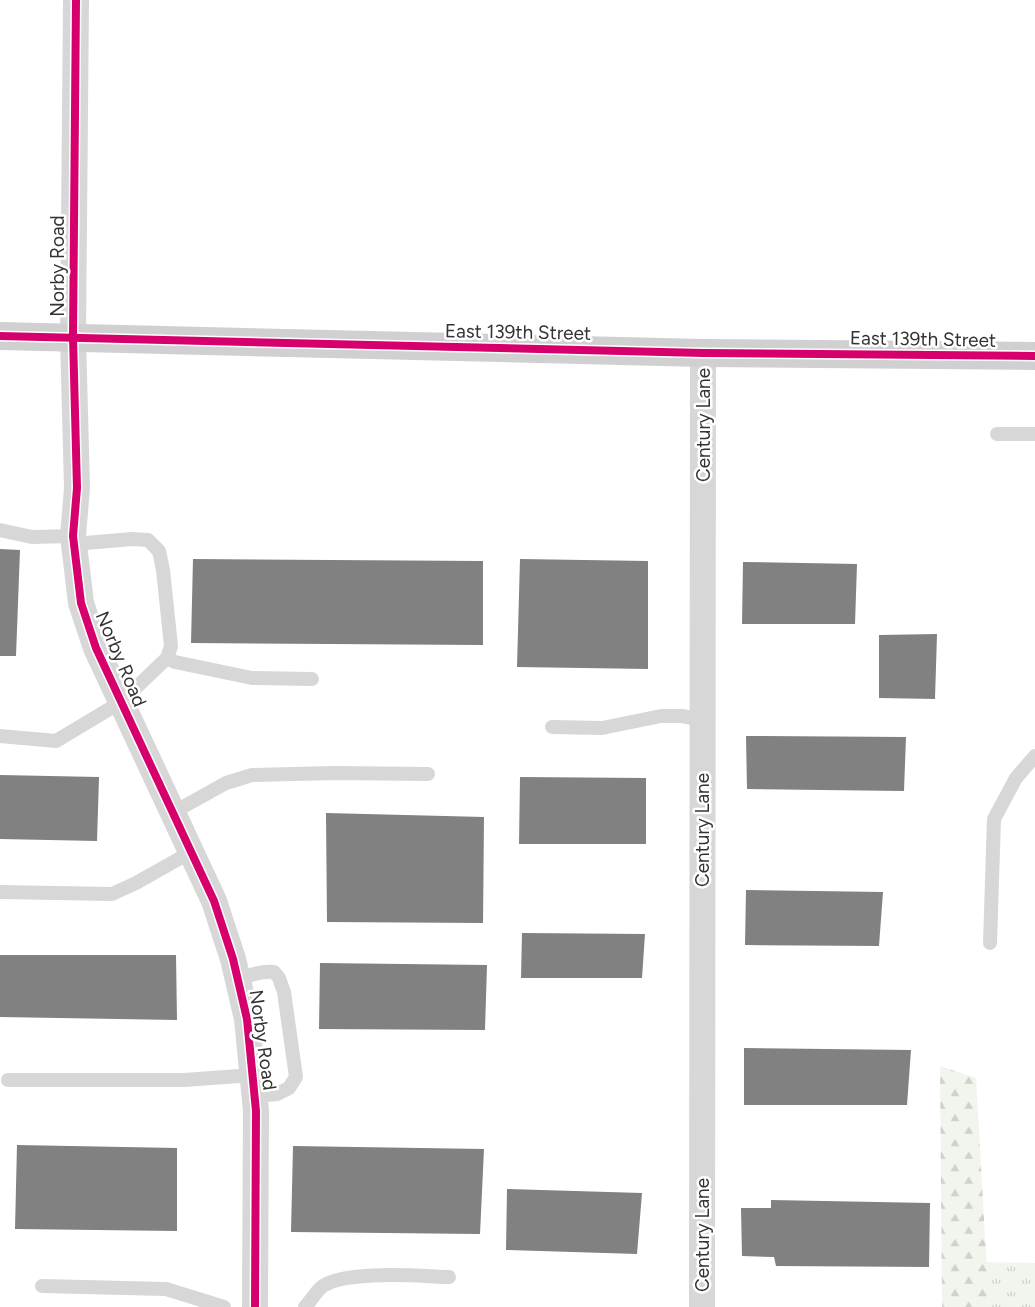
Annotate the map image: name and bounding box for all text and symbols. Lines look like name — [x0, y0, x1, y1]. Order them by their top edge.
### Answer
street label: Norby Road — [46, 215, 69, 317]
street label: East 139th Street — [445, 319, 591, 345]
street label: East 139th Street — [850, 326, 996, 352]
street label: Century Lane — [692, 368, 715, 482]
street label: Norby Road — [91, 608, 151, 710]
street label: Century Lane — [691, 773, 714, 887]
street label: Norby Road — [245, 988, 281, 1092]
street label: Century Lane — [691, 1178, 714, 1292]

